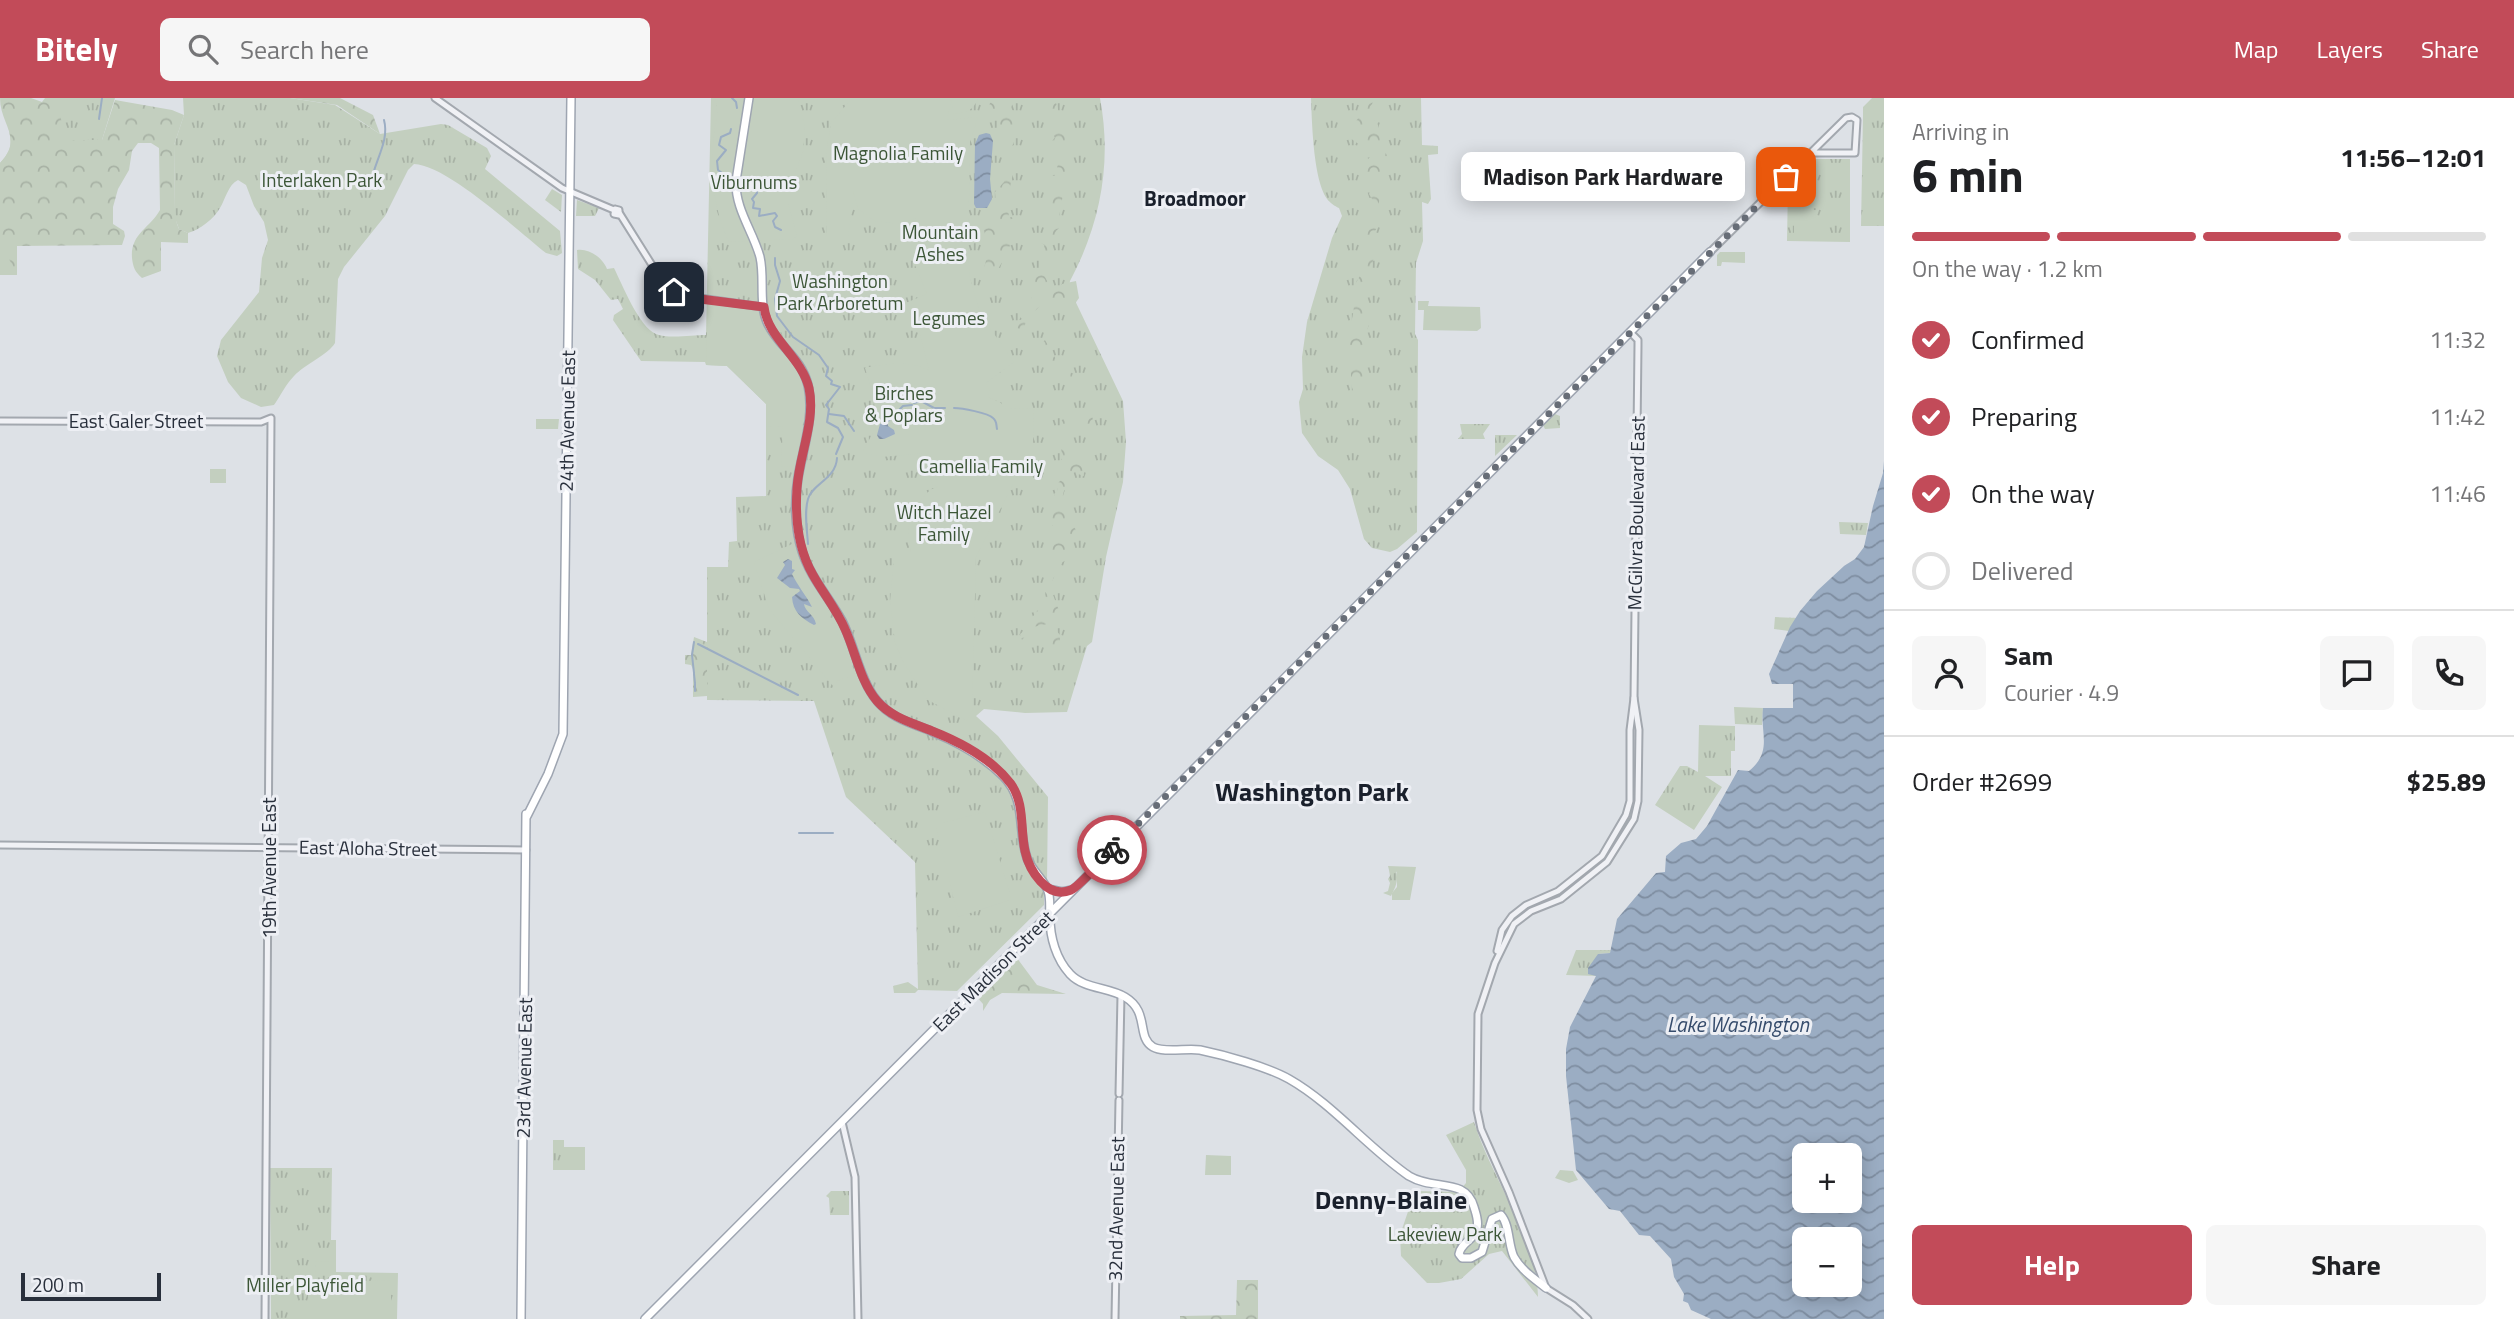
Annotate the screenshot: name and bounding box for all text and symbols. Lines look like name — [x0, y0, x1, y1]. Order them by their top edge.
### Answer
search box — [160, 18, 650, 81]
text: Bitely — [35, 24, 118, 74]
icon: search — [184, 30, 222, 68]
text: Search here — [240, 30, 369, 69]
text: Map — [2234, 31, 2279, 67]
text: Layers — [2317, 31, 2383, 67]
text: Share — [2421, 31, 2479, 67]
text: Arriving in — [1912, 114, 2009, 149]
park label: Magnolia Family — [833, 138, 963, 167]
text: 11:56–12:01 — [2340, 138, 2486, 177]
text: 6 min — [1912, 140, 2024, 210]
pin — [1756, 147, 1816, 207]
callout: Madison Park Hardware — [1460, 153, 1744, 202]
icon: bag — [1767, 158, 1805, 196]
text: Madison Park Hardware — [1483, 159, 1723, 194]
park label: Interlaken Park — [262, 165, 382, 194]
park label: Viburnums — [711, 167, 798, 196]
district label: Broadmoor — [1144, 182, 1246, 214]
park label: Mountain Ashes — [902, 217, 978, 268]
text: On the way · 1.2 km — [1912, 251, 2103, 286]
pin — [644, 262, 704, 322]
park label: Washington Park Arboretum — [776, 266, 904, 317]
icon: home — [655, 273, 693, 311]
park label: Legumes — [913, 303, 986, 332]
text: Confirmed — [1971, 320, 2085, 359]
icon: check — [1912, 321, 1950, 359]
text: 11:32 — [2429, 322, 2486, 357]
street label: 24th Avenue East — [551, 350, 582, 492]
park label: Birches & Poplars — [865, 378, 943, 429]
text: Preparing — [1971, 397, 2077, 436]
icon: check — [1912, 398, 1950, 436]
text: 11:42 — [2429, 399, 2486, 434]
street label: East Galer Street — [69, 406, 204, 435]
street label: McGilvra Boulevard East — [1619, 415, 1652, 610]
park label: Camellia Family — [919, 451, 1043, 480]
text: On the way — [1971, 474, 2095, 513]
icon: check — [1912, 475, 1950, 513]
text: 11:46 — [2429, 476, 2486, 511]
park label: Witch Hazel Family — [896, 497, 992, 548]
text: Delivered — [1971, 551, 2074, 590]
button: person — [1912, 636, 1986, 710]
text: Sam — [2004, 636, 2053, 675]
button: chat — [2320, 636, 2394, 710]
button: phone — [2412, 636, 2486, 710]
text: Courier · 4.9 — [2004, 675, 2119, 710]
text: Order #2699 — [1912, 762, 2052, 801]
text: $25.89 — [2407, 762, 2486, 801]
district label: Washington Park — [1215, 772, 1409, 811]
street label: 19th Avenue East — [254, 797, 283, 939]
courier — [1077, 815, 1147, 885]
icon: bike — [1093, 831, 1131, 869]
street label: East Aloha Street — [299, 832, 438, 863]
street label: East Madison Street — [925, 903, 1060, 1038]
street label: 23rd Avenue East — [508, 997, 539, 1139]
water label: Lake Washington — [1667, 1008, 1809, 1040]
street label: 32nd Avenue East — [1100, 1136, 1131, 1282]
map controls — [1792, 1143, 1862, 1297]
button: + — [1792, 1143, 1862, 1213]
district label: Denny-Blaine — [1315, 1180, 1467, 1219]
park label: Lakeview Park — [1388, 1219, 1502, 1248]
button: Help — [1912, 1225, 2192, 1305]
button: Share — [2206, 1225, 2486, 1305]
button: − — [1792, 1227, 1862, 1297]
scale bar — [21, 1270, 161, 1302]
text: 200 m — [32, 1270, 84, 1299]
park label: Miller Playfield — [246, 1270, 364, 1299]

